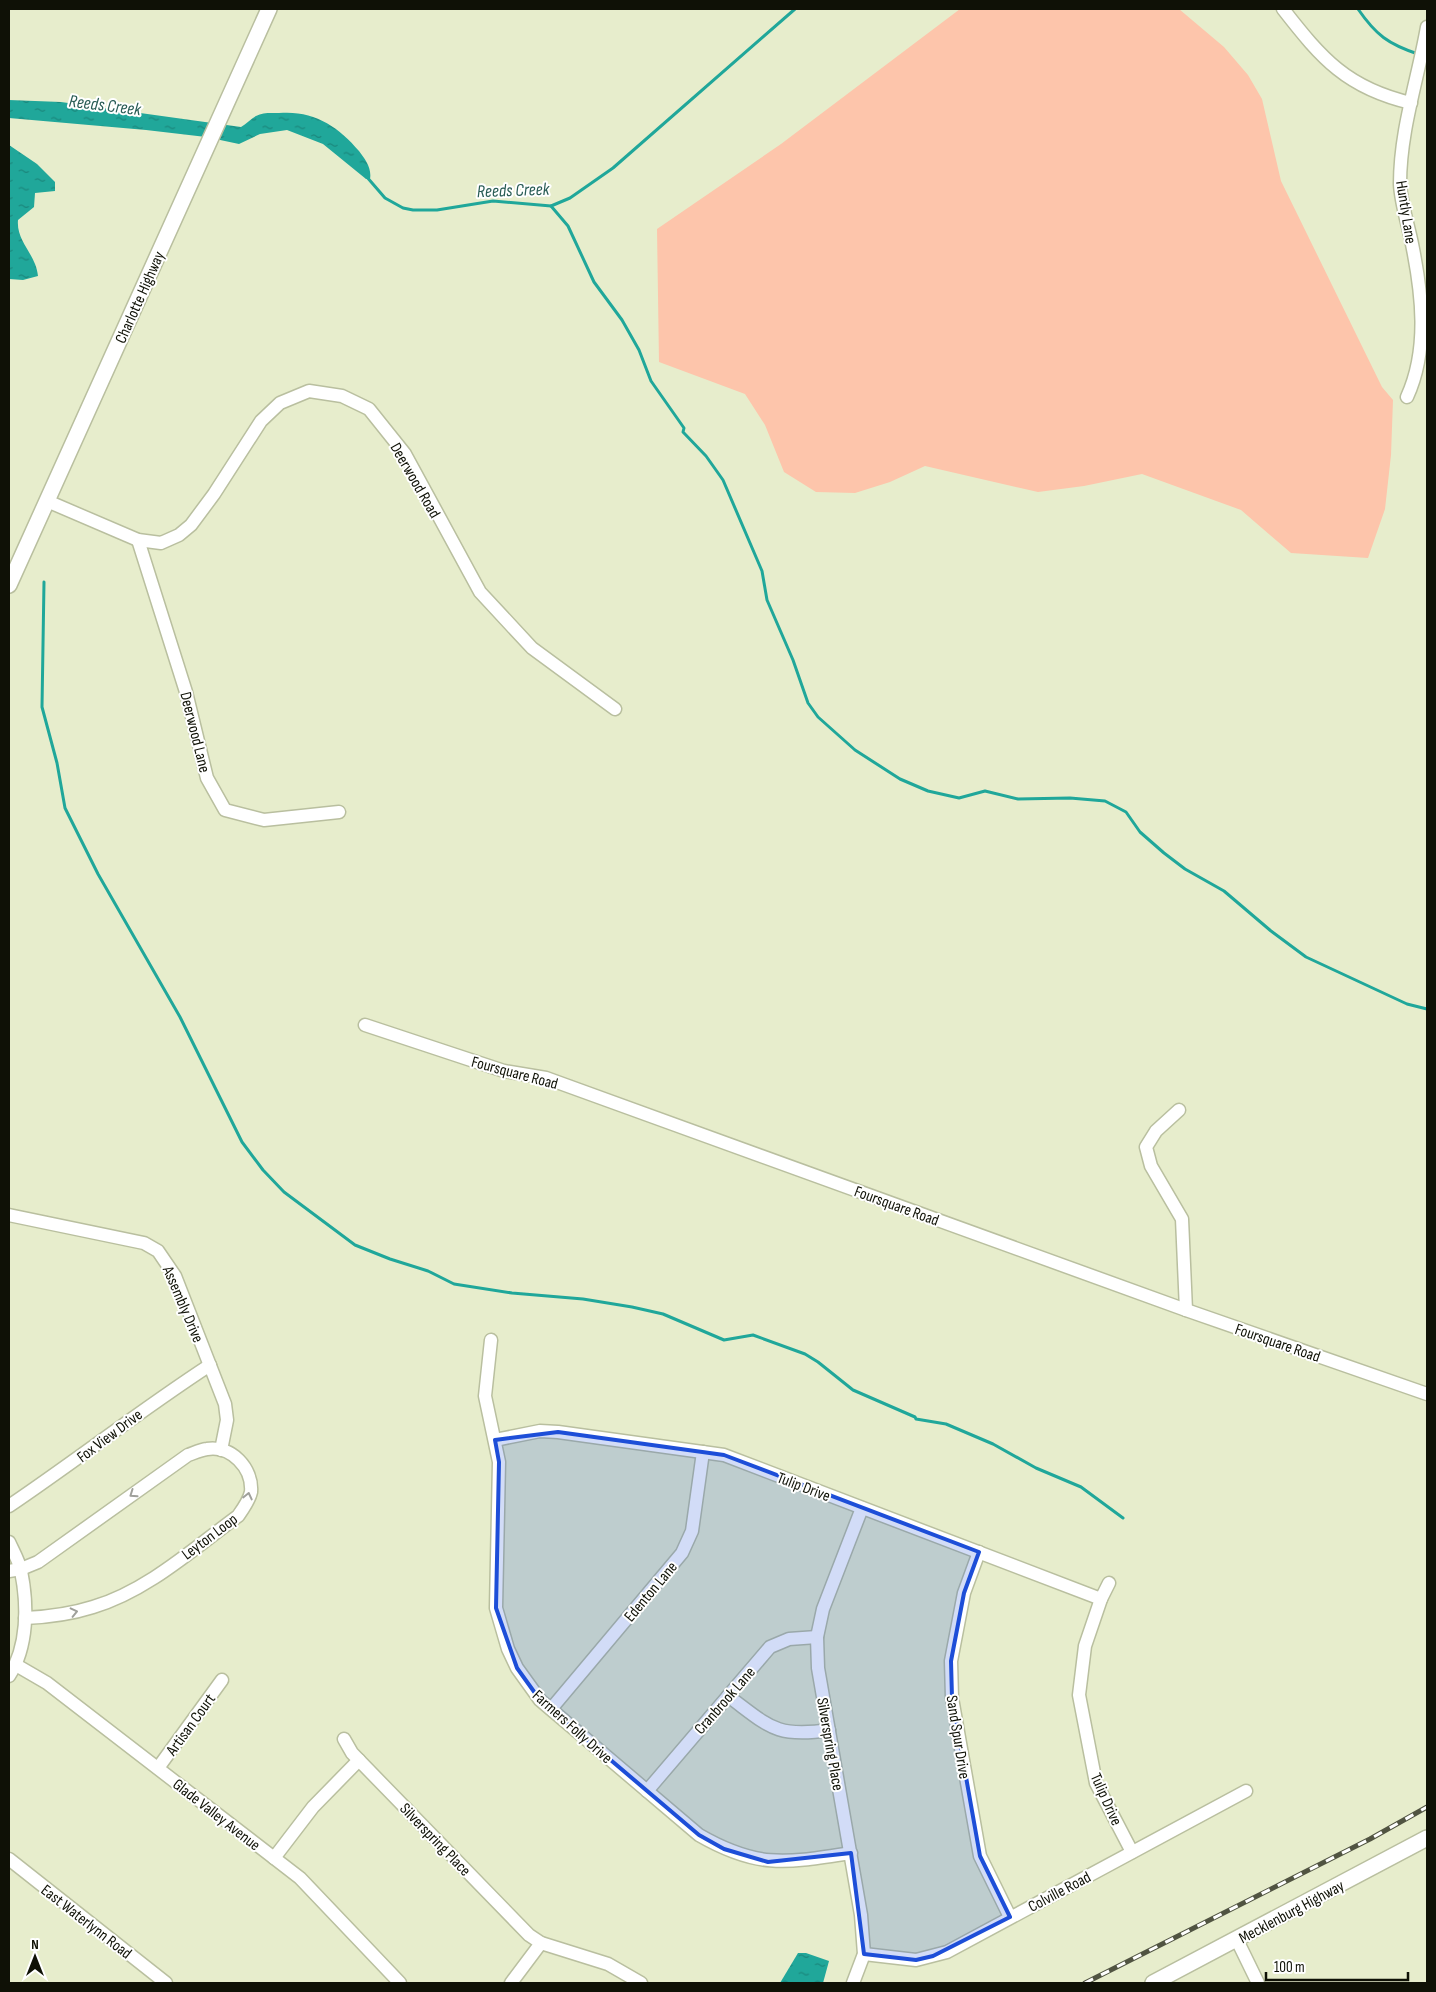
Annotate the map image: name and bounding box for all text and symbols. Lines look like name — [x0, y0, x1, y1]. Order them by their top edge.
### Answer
water label: Reeds Creek — [68, 91, 143, 120]
water label: Reeds Creek — [476, 179, 551, 202]
street label: Huntly Lane — [1391, 179, 1420, 245]
street label: Charlotte Highway — [112, 249, 169, 347]
street label: Deerwood Road — [386, 440, 444, 522]
street label: Deerwood Lane — [175, 690, 214, 775]
street label: Foursquare Road — [469, 1053, 560, 1094]
street label: Foursquare Road — [852, 1182, 941, 1231]
street label: Assembly Drive — [158, 1263, 207, 1346]
street label: Foursquare Road — [1232, 1320, 1323, 1367]
street label: Fox View Drive — [73, 1405, 146, 1467]
street label: Tulip Drive — [774, 1469, 833, 1506]
one-way arrow — [129, 1488, 139, 1497]
one-way arrow — [242, 1492, 253, 1501]
street label: Leyton Loop — [178, 1510, 242, 1564]
street label: Edenton Lane — [621, 1558, 682, 1626]
one-way arrow — [69, 1607, 78, 1618]
street label: Cranbrook Lane — [691, 1663, 760, 1739]
street label: Farmers Folly Drive — [528, 1686, 616, 1768]
street label: Artisan Court — [162, 1690, 220, 1760]
street label: Sand Spur Drive — [942, 1694, 973, 1780]
street label: Silverspring Place — [812, 1696, 847, 1792]
street label: Tulip Drive — [1086, 1770, 1126, 1829]
street label: Glade Valley Avenue — [169, 1775, 264, 1855]
street label: Silverspring Place — [395, 1800, 474, 1880]
street label: Colville Road — [1025, 1868, 1094, 1917]
street label: Mecklenburg Highway — [1236, 1877, 1348, 1948]
street label: East Waterlynn Road — [37, 1881, 135, 1963]
north arrow — [10, 1932, 60, 1982]
text: N — [31, 1936, 39, 1953]
scale bar — [1266, 1950, 1408, 1982]
text: 100 m — [1274, 1958, 1305, 1977]

